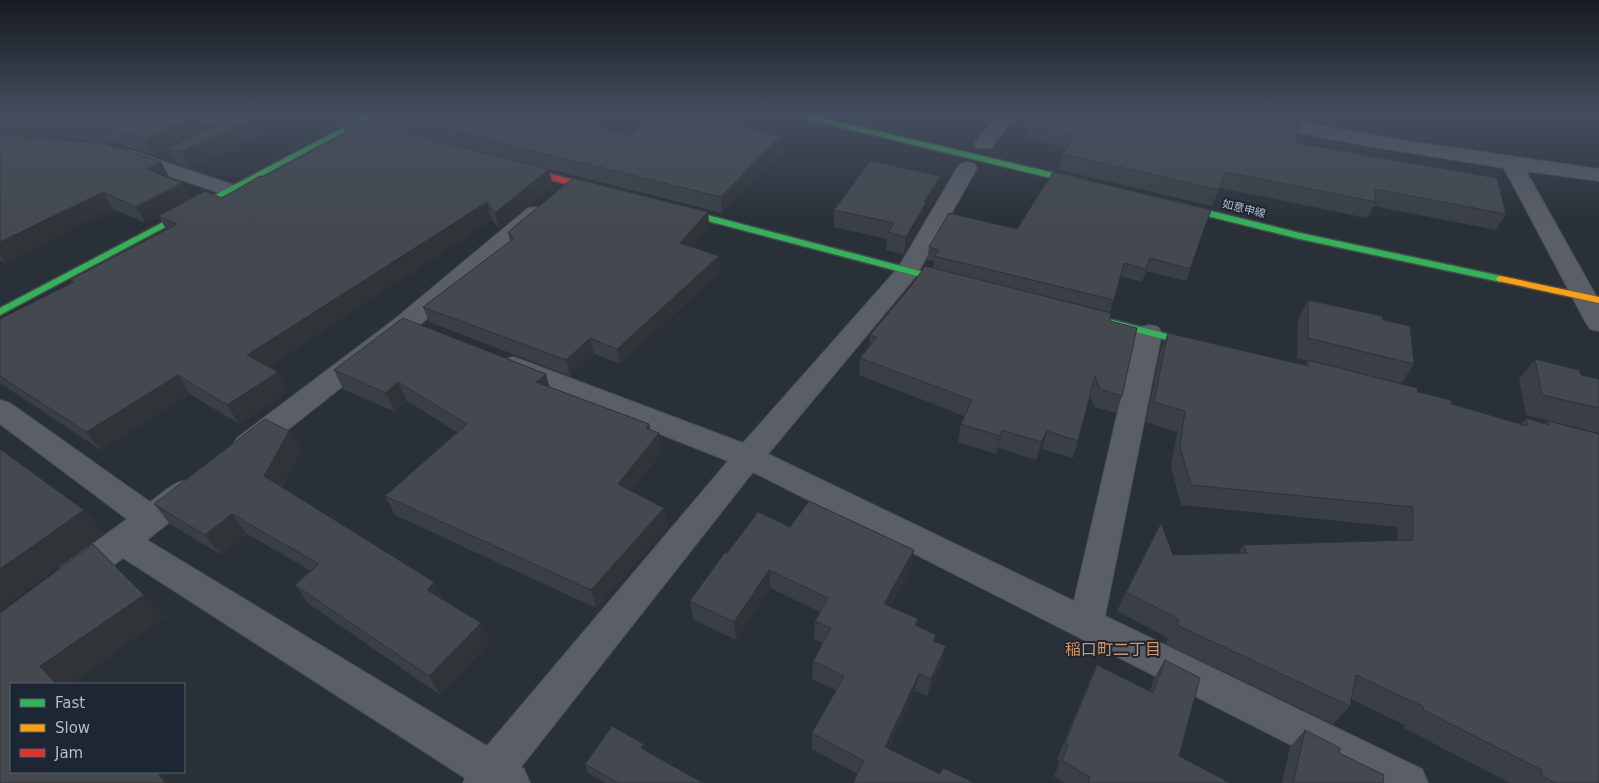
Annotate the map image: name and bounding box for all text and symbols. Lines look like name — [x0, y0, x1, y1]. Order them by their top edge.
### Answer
street label: 如意申線 — [1221, 197, 1267, 221]
district label: 稲口町二丁目 — [1065, 640, 1161, 659]
legend — [10, 683, 185, 773]
text: Fast — [55, 694, 85, 712]
text: Slow — [55, 719, 90, 737]
text: Jam — [54, 744, 83, 762]

